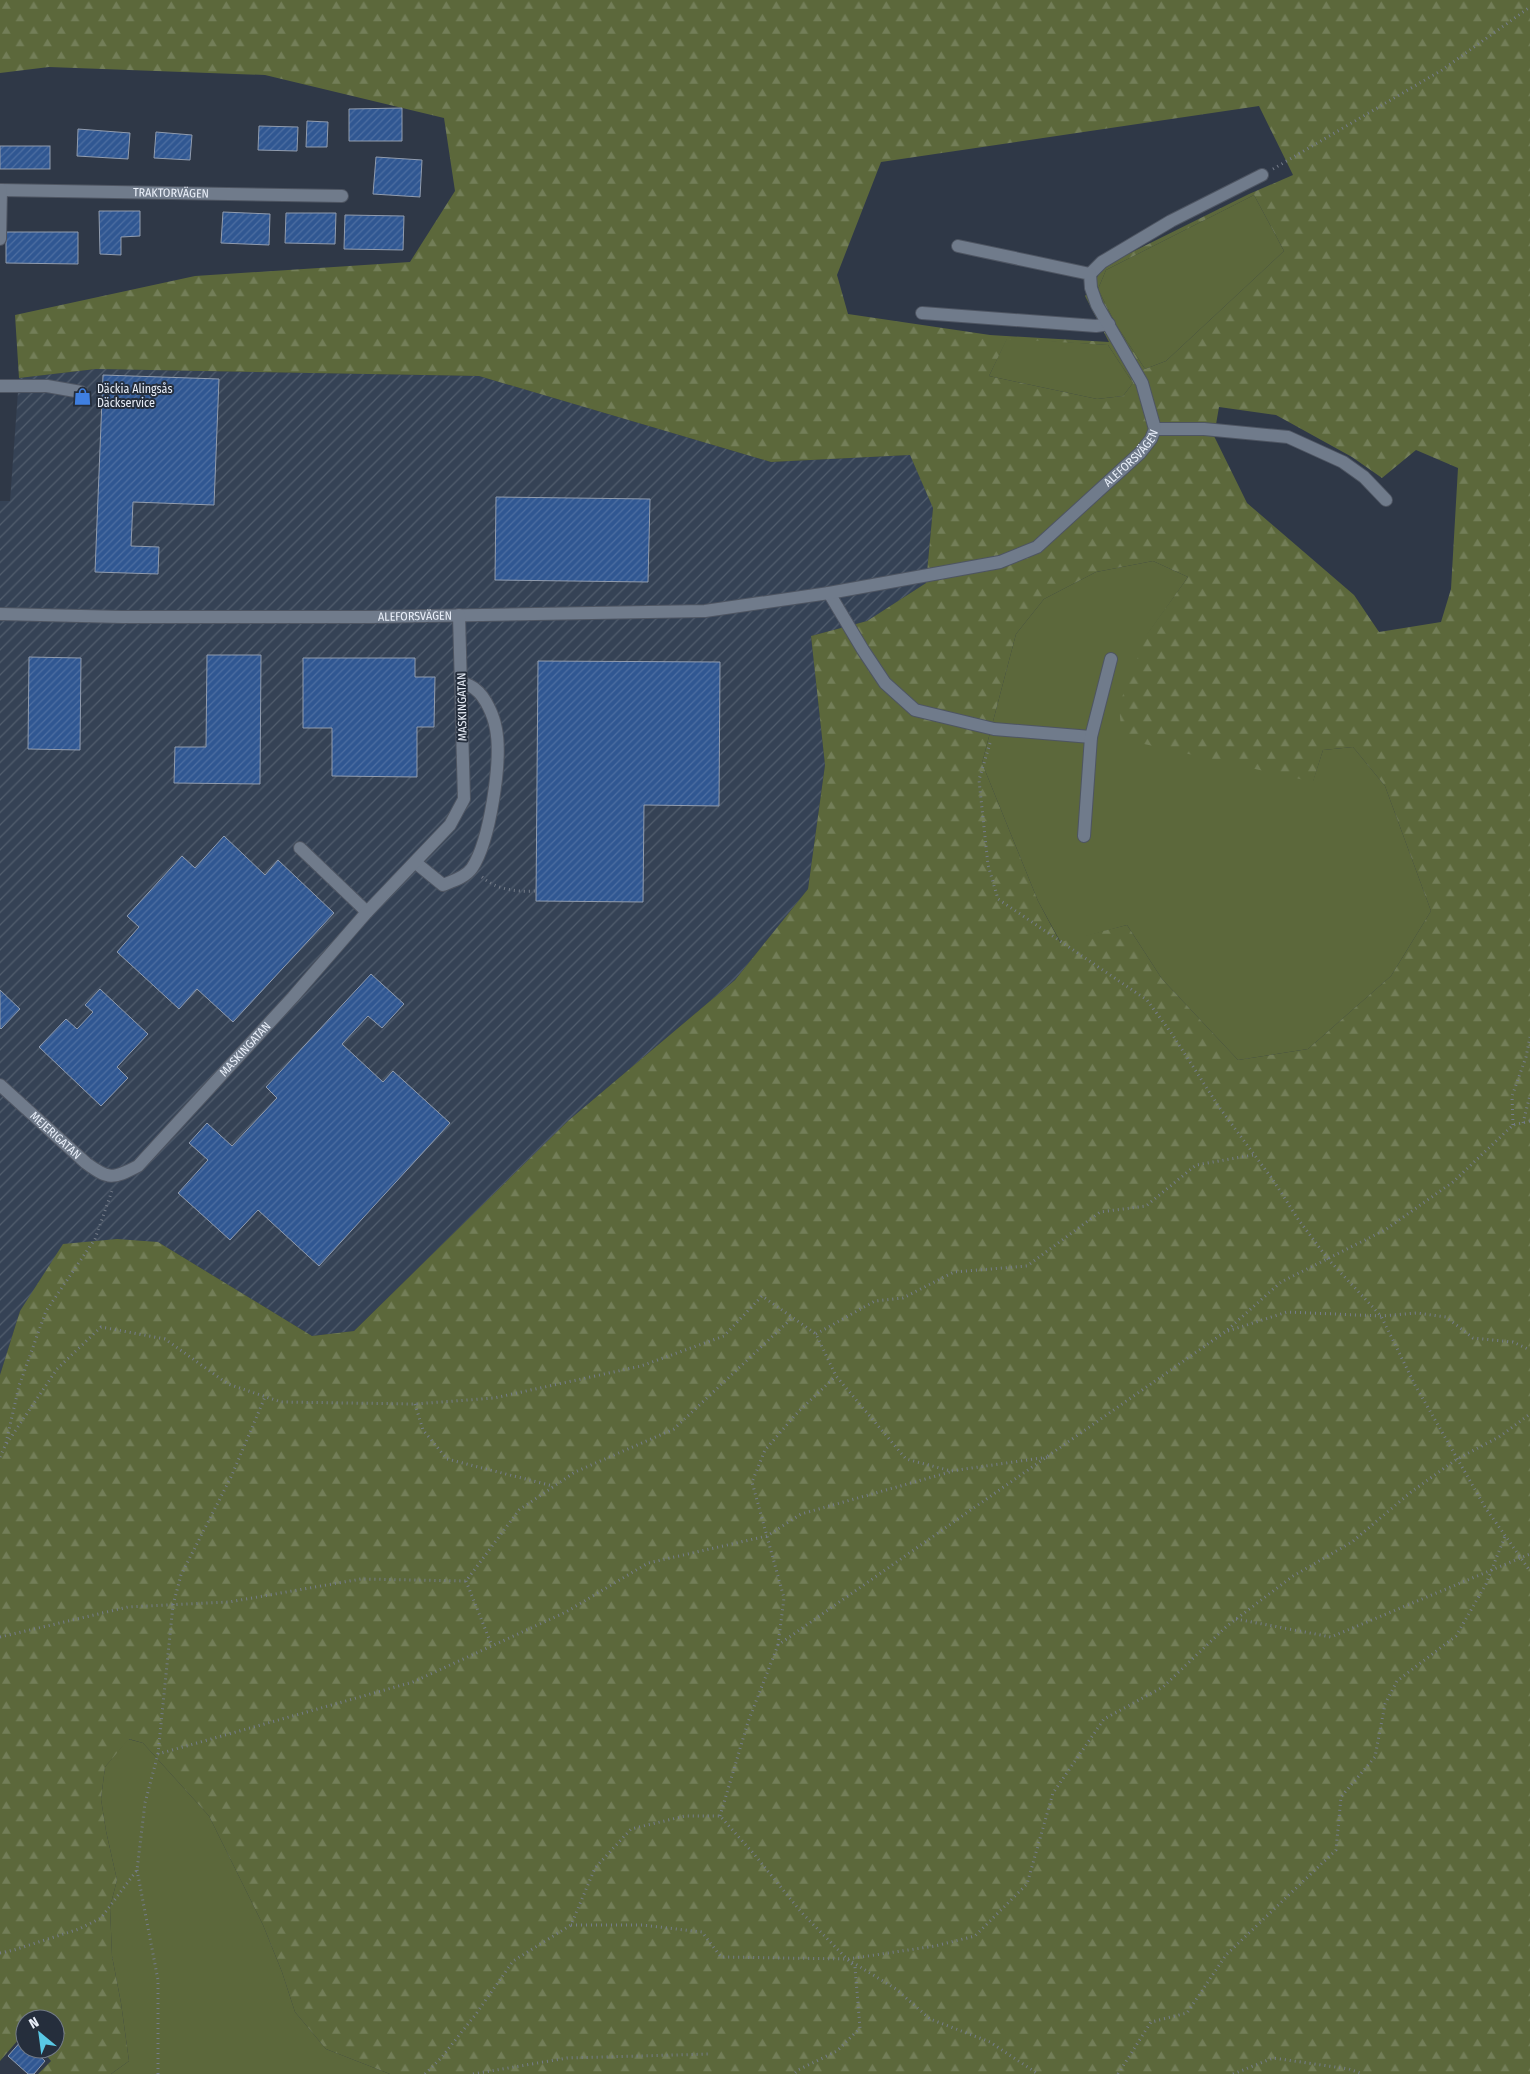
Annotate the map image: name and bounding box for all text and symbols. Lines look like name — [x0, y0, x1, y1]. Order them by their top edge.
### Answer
street label: TRAKTORVÄGEN — [133, 185, 209, 201]
place label: Däckia Alingsås Däckservice — [97, 382, 173, 410]
shop icon: Däckia Alingsås Däckservice — [73, 386, 93, 406]
street label: ALEFORSVÄGEN — [1101, 427, 1161, 490]
street label: ALEFORSVÄGEN — [378, 608, 452, 624]
street label: MASKINGATAN — [454, 673, 470, 741]
street label: MASKINGATAN — [217, 1019, 274, 1079]
street label: MEJERIGATAN — [27, 1109, 84, 1162]
north arrow — [15, 2009, 65, 2059]
text: N — [26, 2014, 42, 2033]

